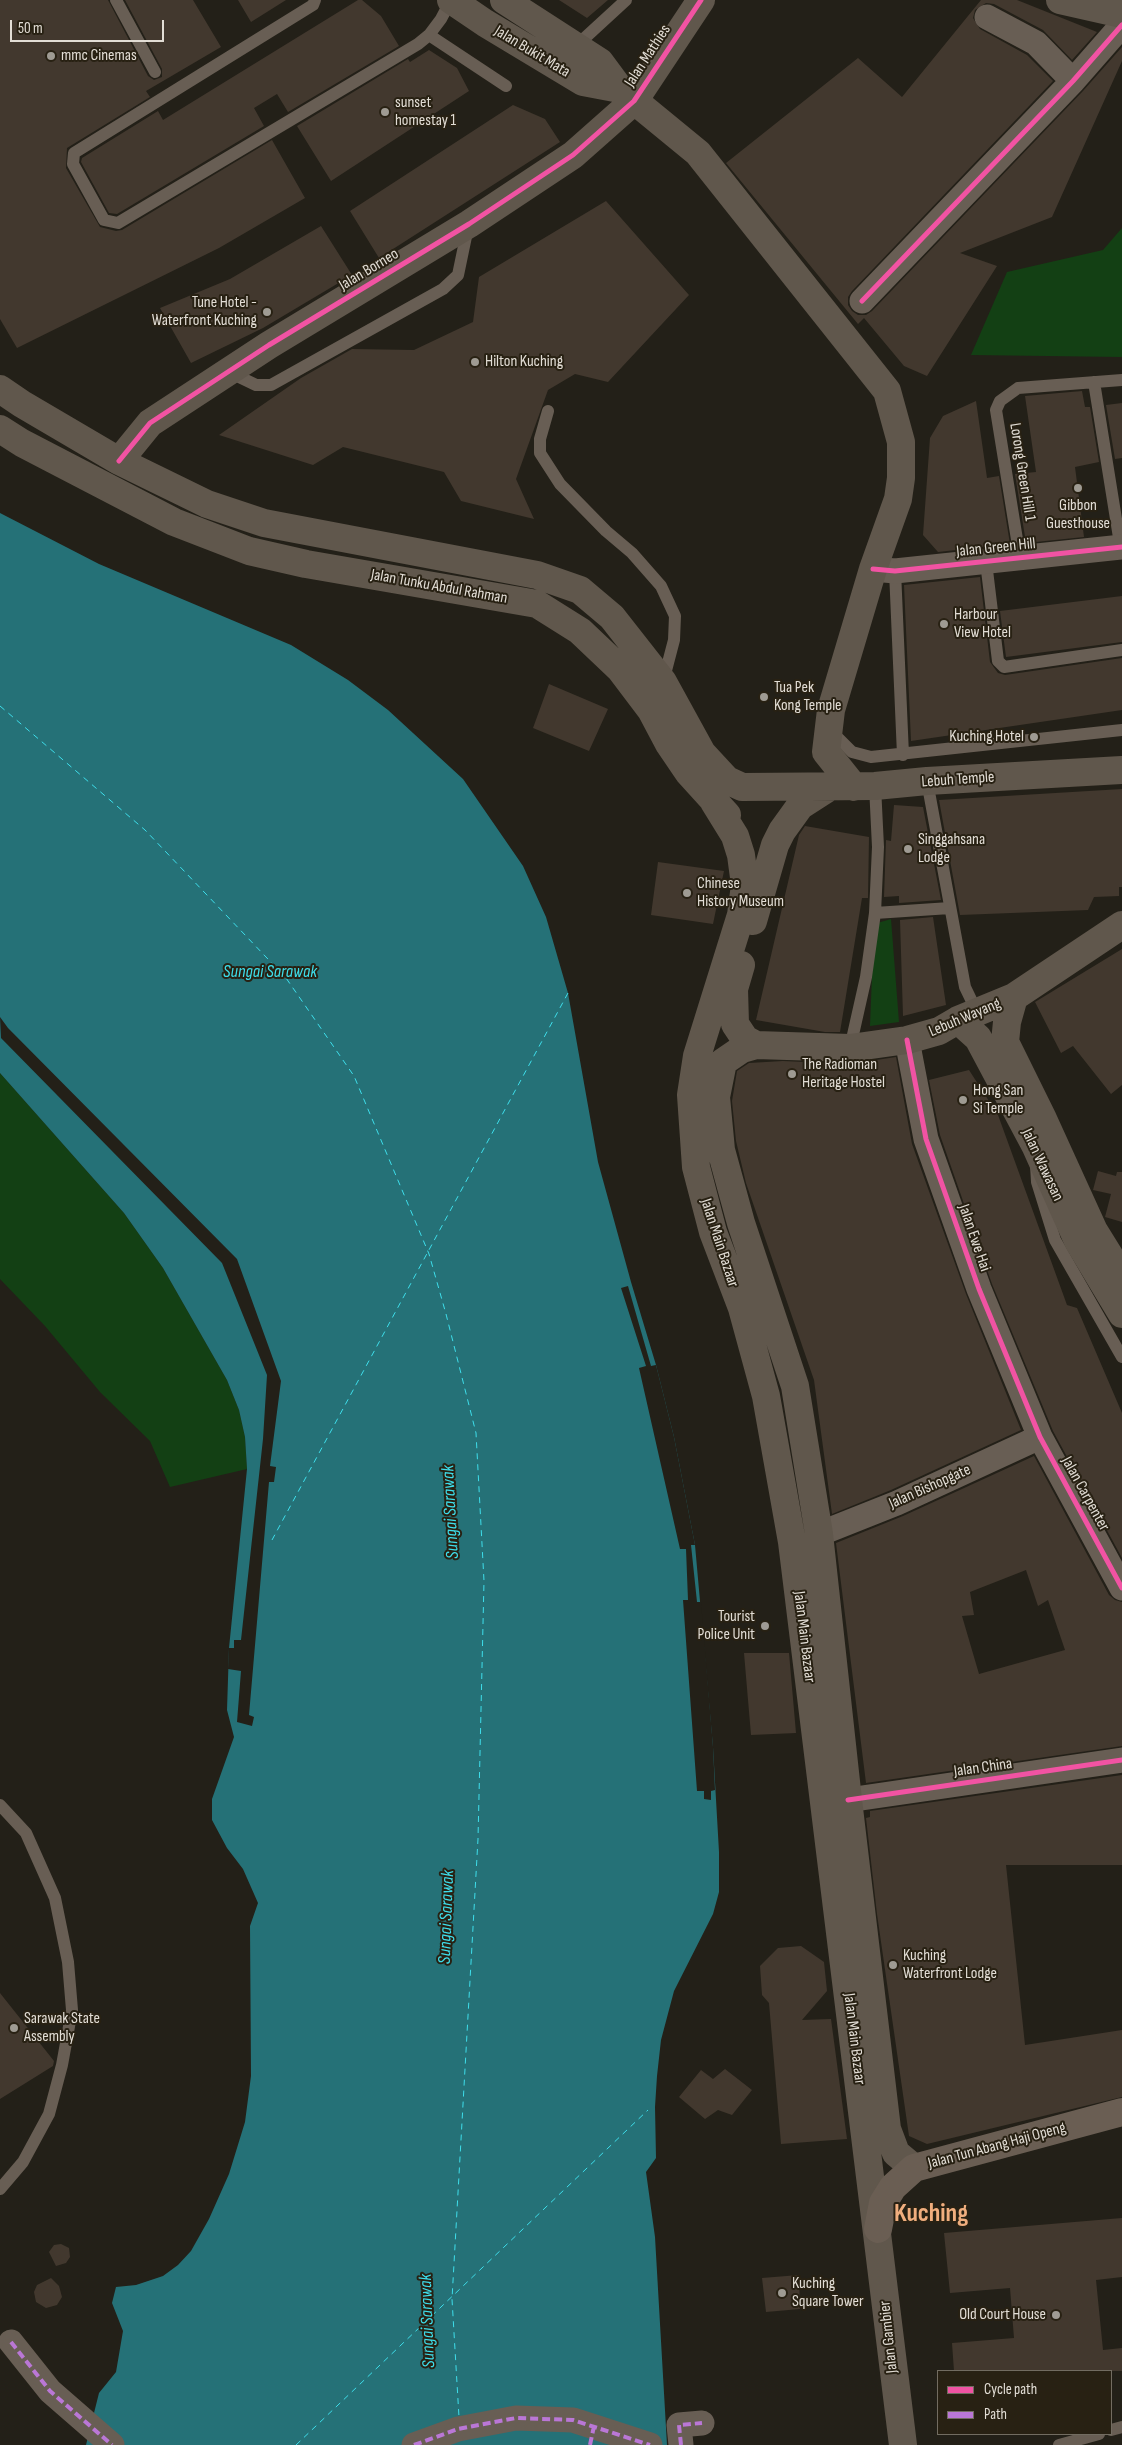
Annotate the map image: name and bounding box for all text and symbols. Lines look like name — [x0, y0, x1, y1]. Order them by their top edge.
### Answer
scale bar — [12, 10, 166, 42]
text: 50 m — [18, 19, 43, 38]
street label: Jalan Mathies — [621, 21, 675, 91]
street label: Jalan Bukit Mata — [491, 22, 573, 82]
place label: mmc Cinemas — [61, 46, 137, 66]
marker: mmc Cinemas — [45, 50, 57, 62]
place label: sunset homestay 1 — [395, 93, 456, 131]
marker: sunset homestay 1 — [379, 106, 391, 118]
street label: Jalan Borneo — [336, 245, 402, 295]
place label: Tune Hotel - Waterfront Kuching — [152, 293, 257, 331]
marker: Tune Hotel - Waterfront Kuching — [261, 306, 273, 318]
place label: Hilton Kuching — [485, 352, 563, 372]
marker: Hilton Kuching — [469, 356, 481, 368]
street label: Lorong Green Hill 1 — [1005, 422, 1039, 522]
marker: Gibbon Guesthouse — [1072, 482, 1084, 494]
place label: Gibbon Guesthouse — [1046, 496, 1110, 534]
street label: Jalan Green Hill — [955, 534, 1037, 562]
street label: Jalan Tunku Abdul Rahman — [369, 566, 509, 608]
place label: Harbour View Hotel — [954, 605, 1011, 643]
marker: Harbour View Hotel — [938, 618, 950, 630]
place label: Tua Pek Kong Temple — [774, 678, 842, 716]
marker: Tua Pek Kong Temple — [758, 691, 770, 703]
place label: Kuching Hotel — [949, 727, 1024, 747]
marker: Kuching Hotel — [1028, 731, 1040, 743]
street label: Lebuh Temple — [921, 768, 995, 792]
place label: Singgahsana Lodge — [918, 830, 985, 868]
marker: Singgahsana Lodge — [902, 843, 914, 855]
place label: Chinese History Museum — [697, 874, 784, 912]
marker: Chinese History Museum — [681, 887, 693, 899]
water label: Sungai Sarawak — [223, 961, 317, 983]
street label: Lebuh Wayang — [926, 994, 1004, 1042]
place label: The Radioman Heritage Hostel — [802, 1055, 885, 1093]
marker: The Radioman Heritage Hostel — [786, 1068, 798, 1080]
place label: Hong San Si Temple — [973, 1081, 1024, 1119]
marker: Hong San Si Temple — [957, 1094, 969, 1106]
street label: Jalan Wawasan — [1017, 1126, 1067, 1204]
street label: Jalan Main Bazaar — [696, 1196, 742, 1290]
street label: Jalan Ewe Hai — [954, 1202, 994, 1274]
street label: Jalan Carpenter — [1057, 1453, 1113, 1535]
street label: Jalan Bishopgate — [886, 1460, 974, 1514]
water label: Sungai Sarawak — [438, 1465, 464, 1559]
street label: Jalan Main Bazaar — [789, 1590, 819, 1684]
place label: Tourist Police Unit — [697, 1607, 755, 1645]
marker: Tourist Police Unit — [759, 1620, 771, 1632]
street label: Jalan China — [953, 1754, 1013, 1782]
water label: Sungai Sarawak — [435, 1870, 459, 1964]
place label: Kuching Waterfront Lodge — [903, 1946, 997, 1984]
marker: Kuching Waterfront Lodge — [887, 1959, 899, 1971]
street label: Jalan Main Bazaar — [839, 1992, 869, 2086]
place label: Sarawak State Assembly — [24, 2009, 100, 2047]
marker: Sarawak State Assembly — [8, 2022, 20, 2034]
street label: Jalan Tun Abang Haji Openg — [926, 2118, 1068, 2174]
district label: Kuching — [894, 2198, 968, 2230]
water label: Sungai Sarawak — [416, 2274, 440, 2368]
place label: Kuching Square Tower — [792, 2274, 864, 2312]
marker: Kuching Square Tower — [776, 2287, 788, 2299]
street label: Jalan Gambier — [876, 2300, 902, 2374]
place label: Old Court House — [959, 2305, 1046, 2325]
marker: Old Court House — [1050, 2309, 1062, 2321]
legend — [937, 2370, 1112, 2435]
text: Cycle path — [984, 2380, 1037, 2399]
text: Path — [984, 2405, 1007, 2424]

